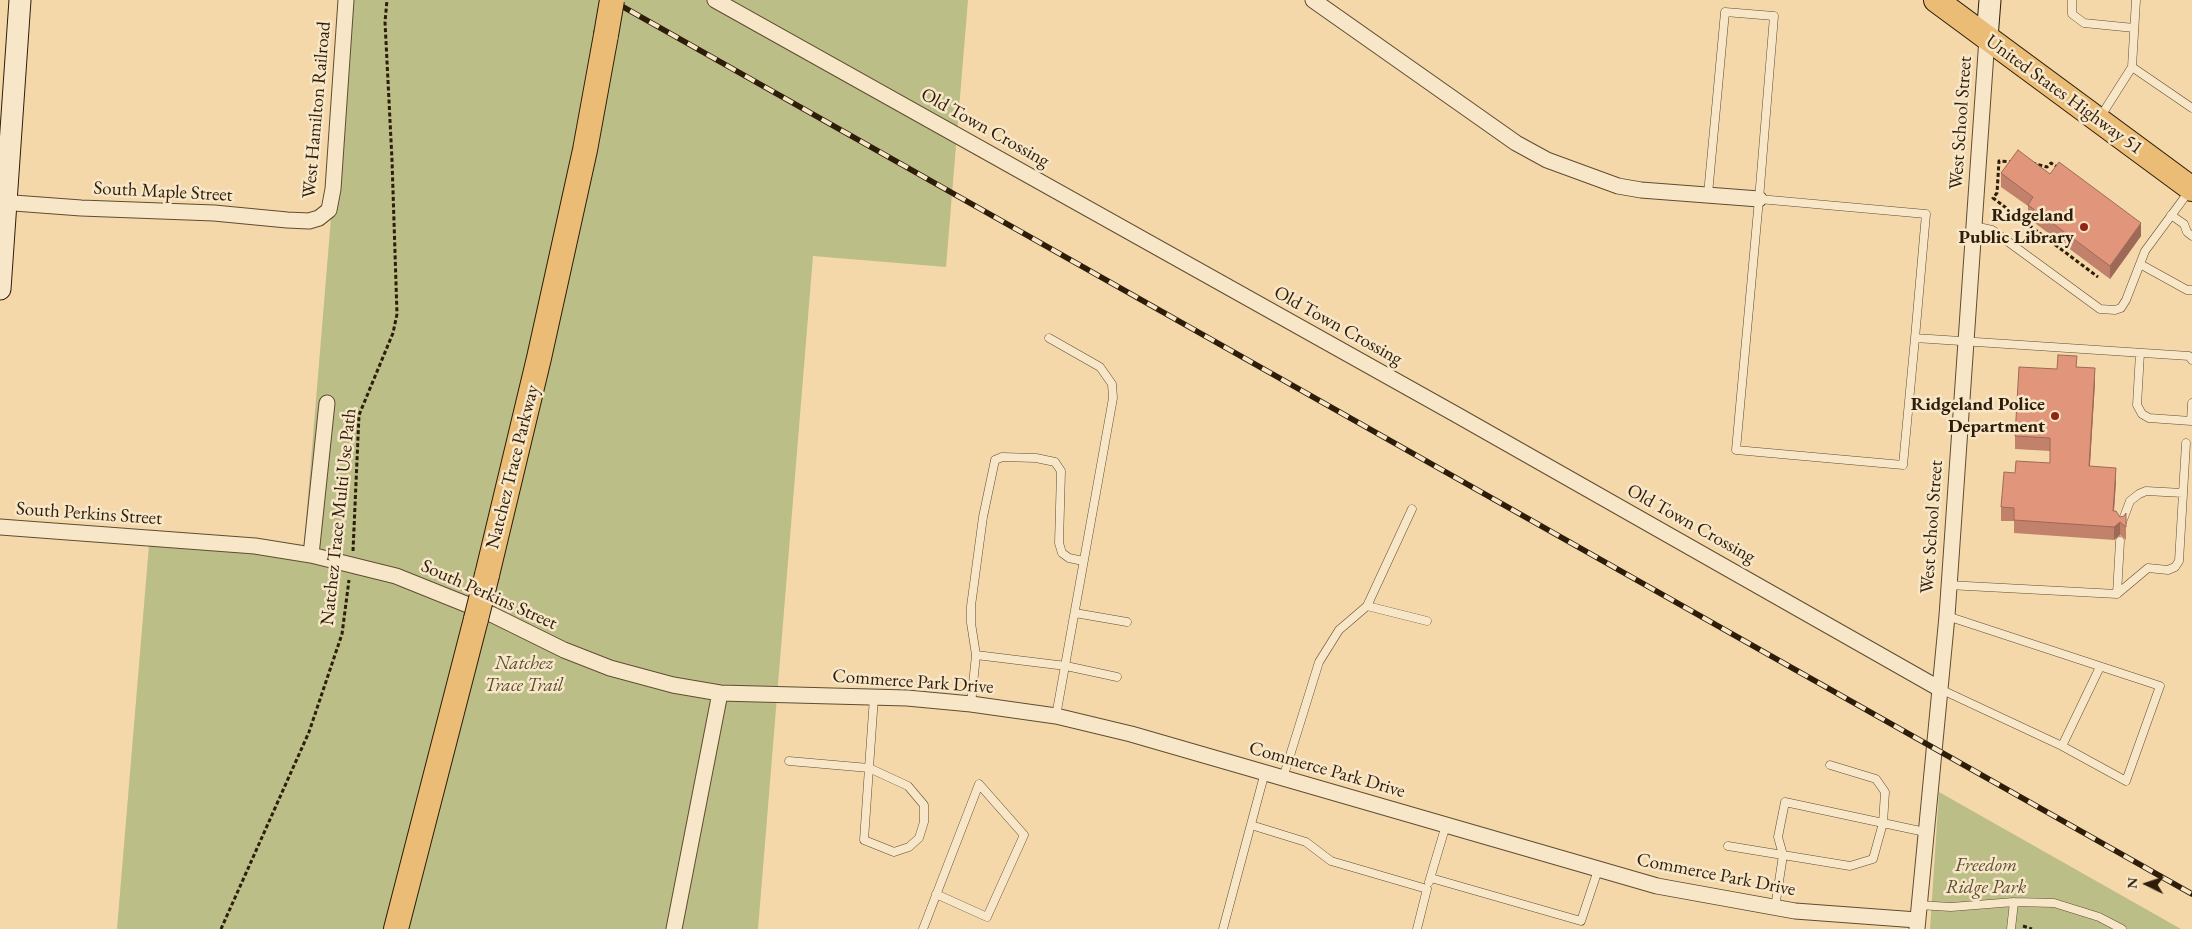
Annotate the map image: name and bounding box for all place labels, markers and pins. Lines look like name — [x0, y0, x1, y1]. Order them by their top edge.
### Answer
place label: Ridgeland Public Library — [1958, 205, 2074, 249]
marker: Ridgeland Public Library — [2078, 221, 2090, 233]
place label: Ridgeland Police Department — [1911, 394, 2045, 438]
marker: Ridgeland Police Department — [2049, 410, 2061, 422]

